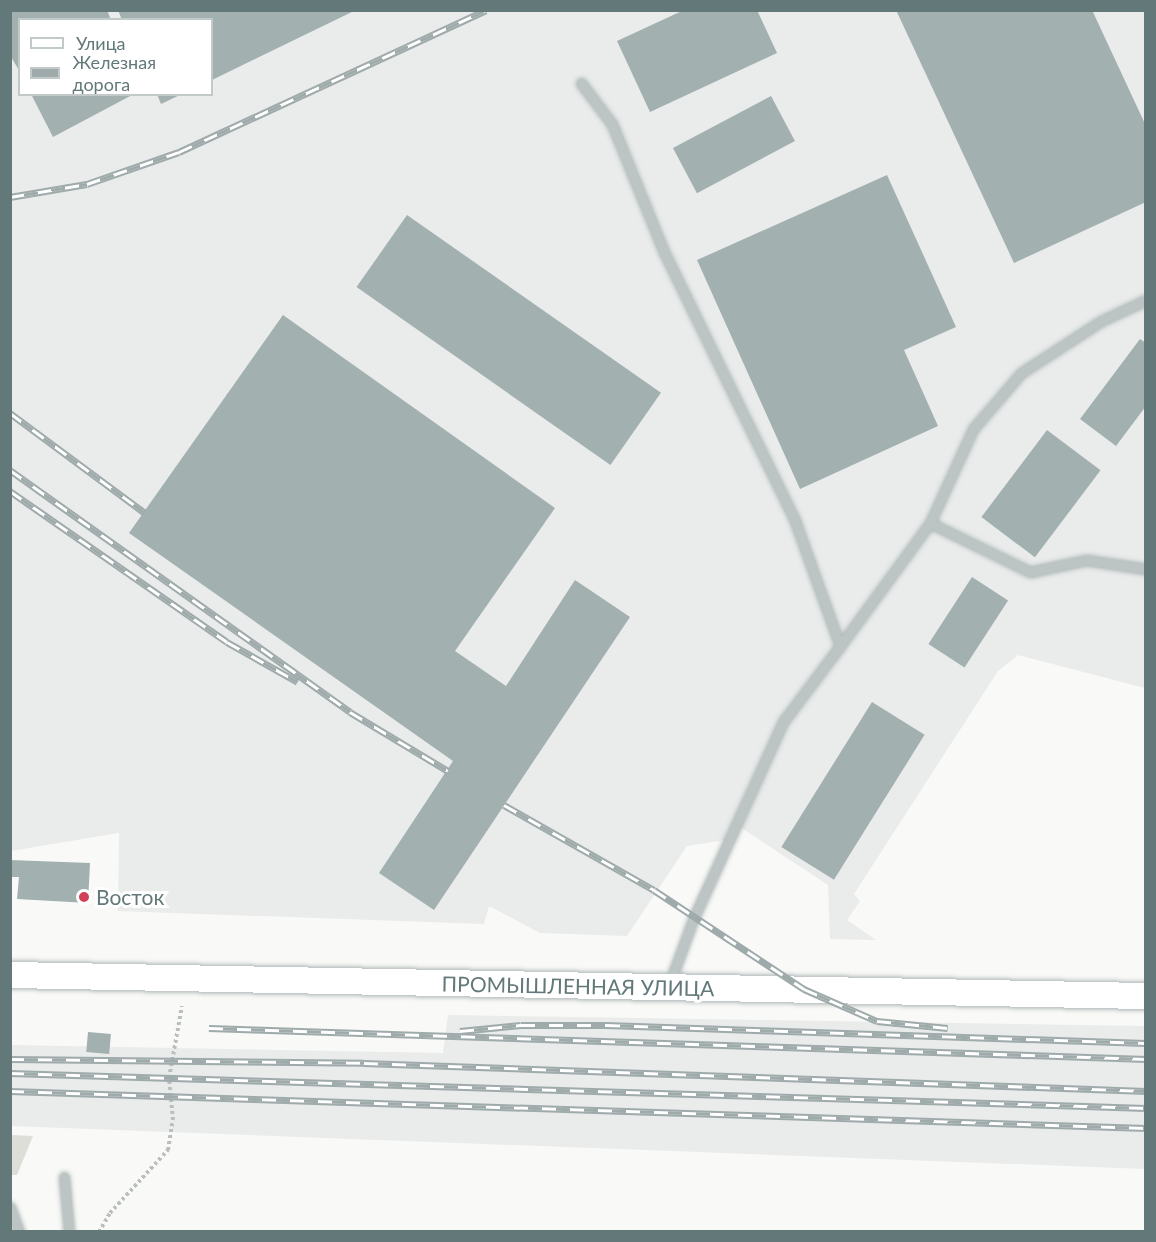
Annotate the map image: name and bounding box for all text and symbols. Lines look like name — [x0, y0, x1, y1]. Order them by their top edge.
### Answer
legend — [18, 18, 213, 96]
text: Улица — [76, 32, 126, 54]
text: Железная дорога — [72, 51, 156, 95]
place label: Восток — [96, 884, 164, 910]
marker: Восток — [77, 890, 91, 904]
street label: ПРОМЫШЛЕННАЯ УЛИЦА — [442, 971, 714, 1001]

